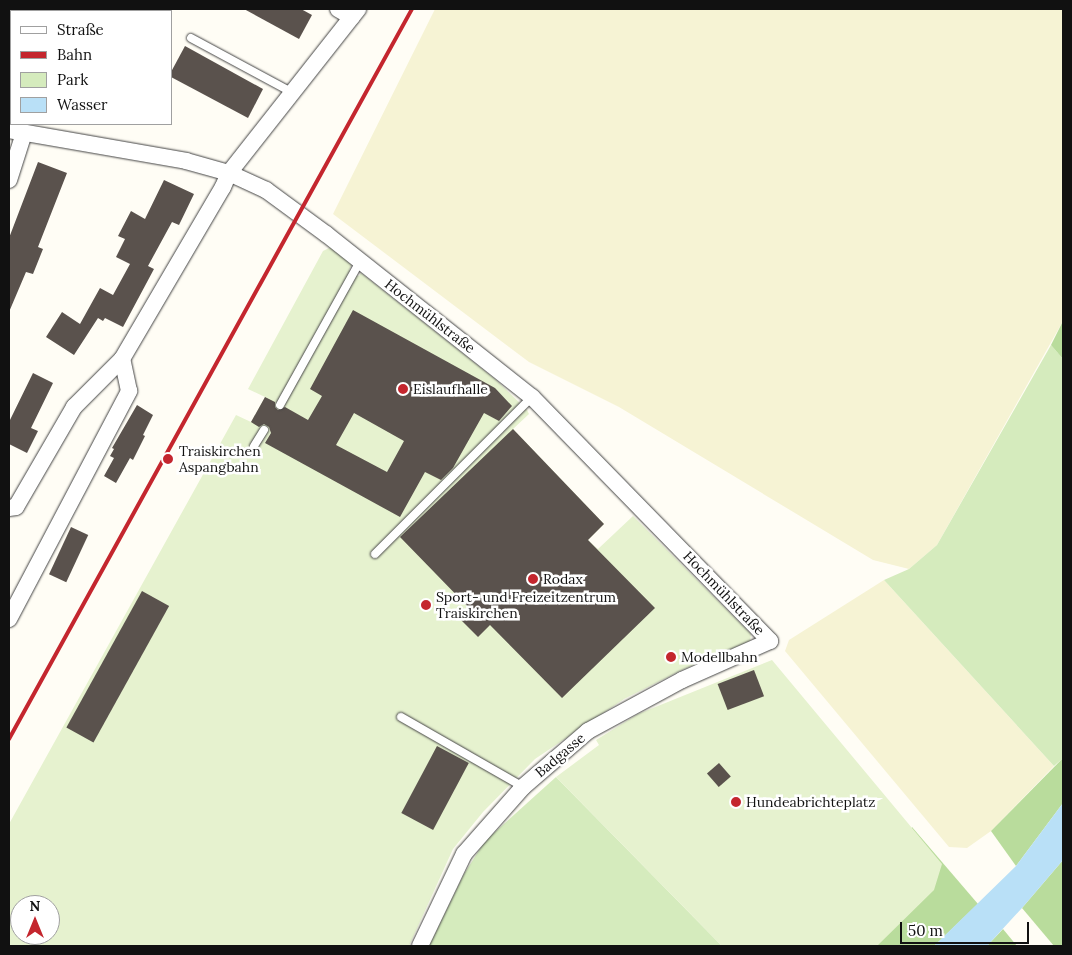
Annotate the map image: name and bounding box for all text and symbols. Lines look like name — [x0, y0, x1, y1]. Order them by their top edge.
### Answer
legend — [10, 10, 172, 125]
text: Straße — [57, 20, 104, 39]
text: Bahn — [57, 45, 92, 64]
text: Park — [57, 70, 88, 89]
text: Wasser — [57, 95, 108, 114]
street label: Hochmühlstraße — [382, 276, 478, 356]
place label: Eislaufhalle — [413, 381, 488, 397]
marker: Eislaufhalle — [397, 383, 409, 395]
place label: Traiskirchen Aspangbahn — [179, 443, 261, 476]
marker: Traiskirchen Aspangbahn — [161, 452, 175, 466]
street label: Hochmühlstraße — [680, 548, 768, 638]
place label: Rodax — [543, 571, 583, 587]
marker: Rodax — [527, 573, 539, 585]
place label: Sport- und Freizeitzentrum Traiskirchen — [436, 589, 616, 622]
marker: Sport- und Freizeitzentrum Traiskirchen — [420, 599, 432, 611]
place label: Modellbahn — [681, 649, 758, 665]
marker: Modellbahn — [665, 651, 677, 663]
street label: Badgasse — [532, 729, 588, 781]
place label: Hundeabrichteplatz — [746, 794, 875, 810]
marker: Hundeabrichteplatz — [730, 796, 742, 808]
north arrow — [10, 895, 60, 945]
text: N — [30, 897, 40, 915]
scale bar — [902, 912, 1031, 944]
text: 50 m — [908, 921, 943, 940]

